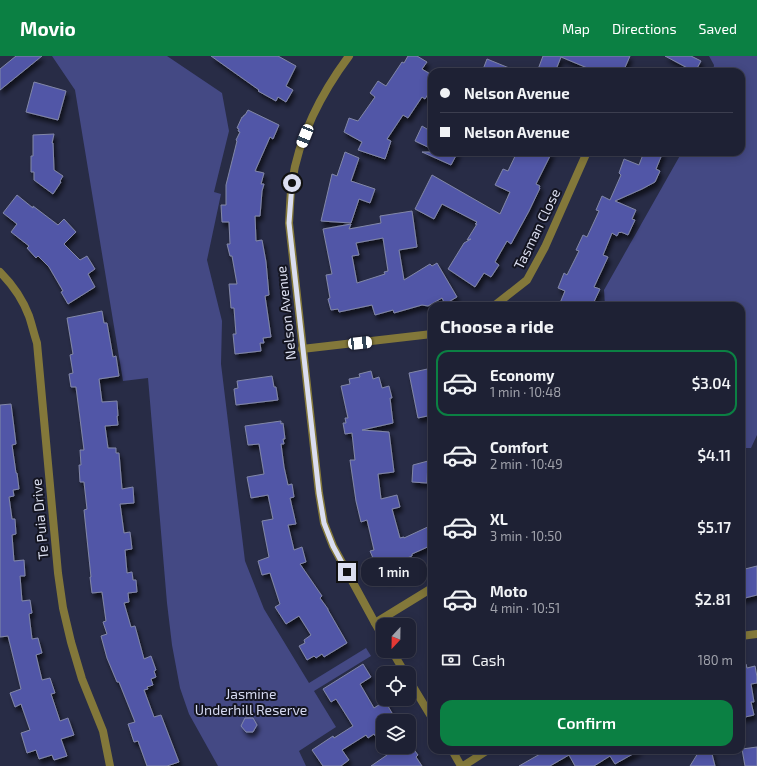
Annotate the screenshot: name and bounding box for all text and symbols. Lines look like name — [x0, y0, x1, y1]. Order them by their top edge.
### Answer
text: Movio — [20, 17, 76, 40]
text: Map — [562, 20, 590, 37]
text: Directions — [612, 20, 677, 37]
text: Saved — [699, 20, 737, 37]
text: Nelson Avenue — [464, 84, 570, 102]
car — [295, 123, 315, 149]
text: Nelson Avenue — [464, 123, 570, 141]
route start — [283, 174, 301, 192]
street label: Tasman Close — [510, 186, 563, 272]
street label: Nelson Avenue — [272, 265, 299, 361]
text: Choose a ride — [440, 315, 554, 337]
car — [347, 336, 373, 350]
icon: car — [442, 365, 478, 401]
text: Economy — [490, 366, 555, 384]
text: $3.04 — [692, 374, 731, 392]
text: 1 min · 10:48 — [490, 384, 561, 400]
icon: car — [442, 437, 478, 473]
text: Comfort — [490, 438, 548, 456]
text: $4.11 — [698, 446, 731, 464]
text: 2 min · 10:49 — [490, 456, 563, 472]
street label: Te Puia Drive — [28, 478, 51, 560]
icon: car — [442, 509, 478, 545]
text: XL — [490, 510, 508, 528]
text: $5.17 — [697, 518, 731, 536]
text: 3 min · 10:50 — [490, 528, 562, 544]
callout: 1 min — [361, 558, 427, 586]
route end — [338, 563, 356, 581]
text: 1 min — [379, 564, 409, 580]
icon: car — [442, 581, 478, 617]
text: Moto — [490, 582, 528, 600]
text: $2.81 — [695, 590, 731, 608]
text: 4 min · 10:51 — [490, 600, 560, 616]
north arrow — [376, 618, 416, 658]
map controls — [376, 618, 416, 754]
icon: cash — [440, 649, 462, 671]
text: Cash — [472, 651, 505, 669]
text: 180 m — [698, 652, 733, 668]
button: locate — [376, 666, 416, 706]
park label: Jasmine Underhill Reserve — [195, 685, 307, 718]
button: Confirm — [440, 700, 733, 746]
button: layers — [376, 714, 416, 754]

